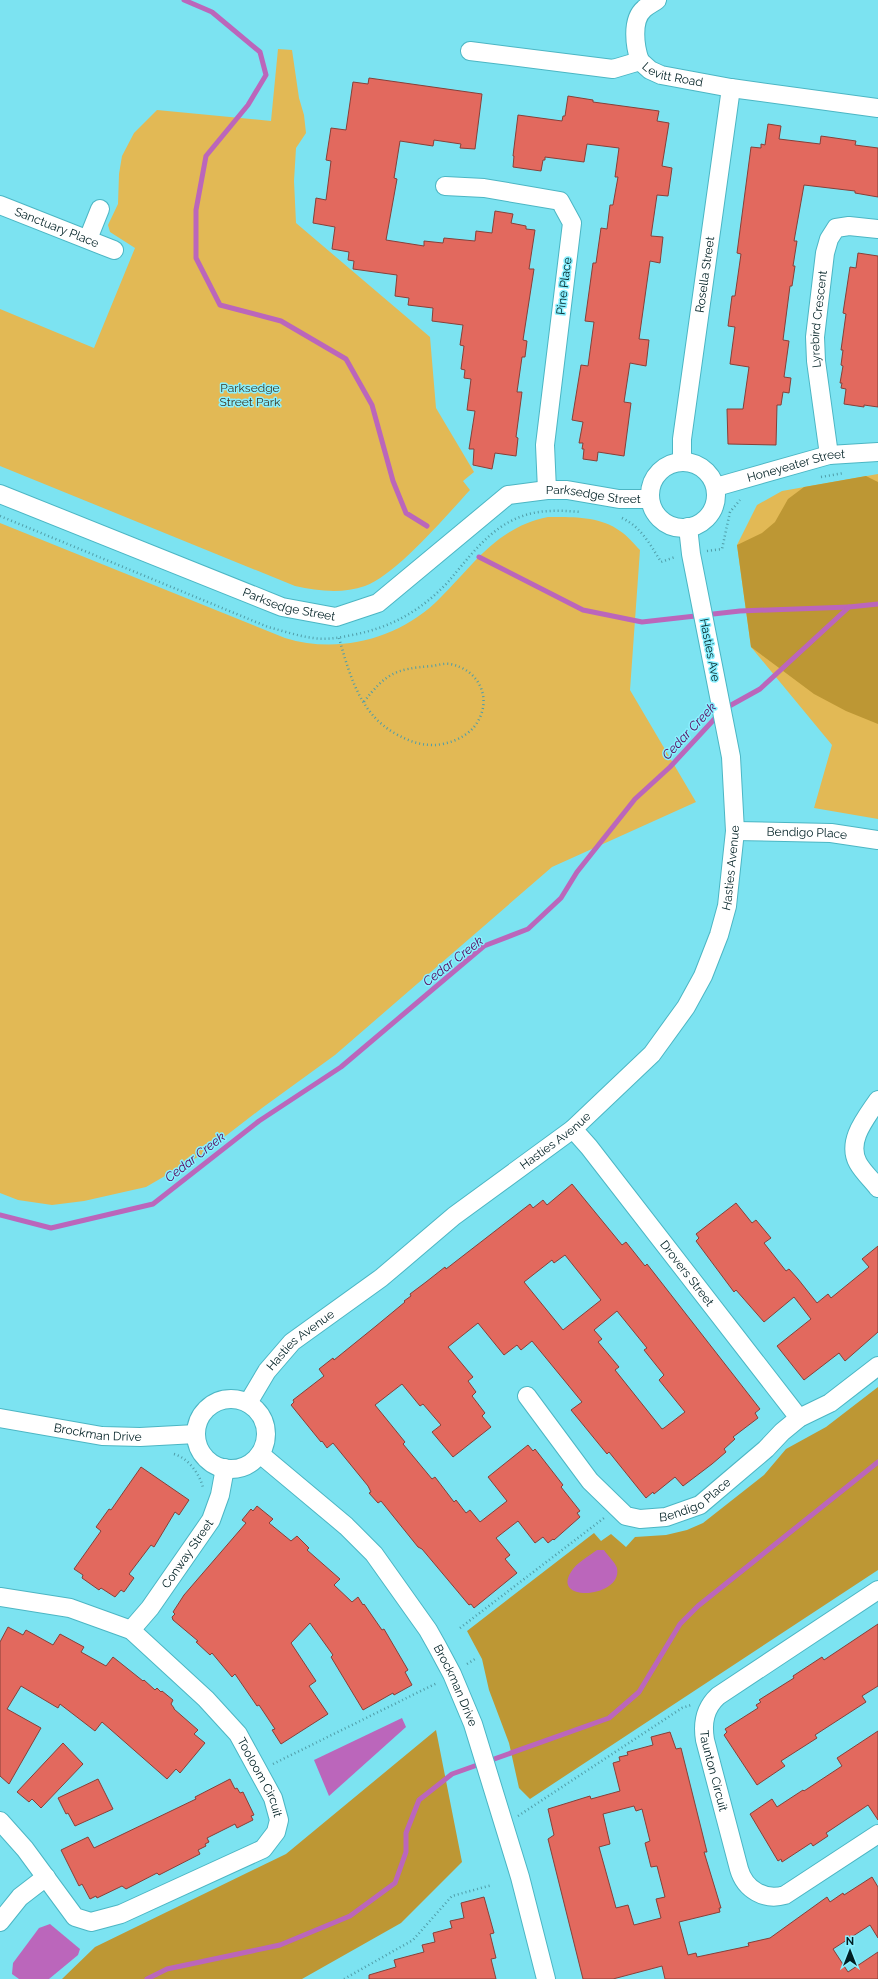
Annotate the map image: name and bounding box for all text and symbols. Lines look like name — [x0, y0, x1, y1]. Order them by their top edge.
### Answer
street label: Levitt Road — [639, 59, 704, 90]
street label: Sanctuary Place — [13, 204, 101, 250]
street label: Rosella Street — [693, 235, 717, 314]
street label: Pine Place — [554, 256, 574, 316]
street label: Lyrebird Crescent — [808, 270, 830, 369]
park label: Parksedge Street Park — [220, 381, 281, 409]
street label: Honeyeater Street — [745, 447, 845, 485]
street label: Parksedge Street — [546, 483, 641, 506]
street label: Parksedge Street — [241, 585, 336, 624]
street label: Hasties Ave — [697, 617, 723, 683]
water label: Cedar Creek — [659, 699, 719, 763]
street label: Hasties Avenue — [719, 825, 742, 912]
street label: Bendigo Place — [767, 825, 848, 842]
water label: Cedar Creek — [420, 933, 486, 989]
street label: Hasties Avenue — [517, 1109, 593, 1172]
water label: Cedar Creek — [162, 1129, 228, 1185]
street label: Drovers Street — [657, 1238, 717, 1309]
street label: Hasties Avenue — [264, 1307, 337, 1373]
street label: Brockman Drive — [53, 1421, 142, 1444]
street label: Bendigo Place — [659, 1475, 733, 1524]
street label: Conway Street — [159, 1517, 216, 1591]
street label: Brockman Drive — [431, 1642, 480, 1728]
street label: Taunton Circuit — [697, 1730, 731, 1813]
street label: Tooloom Circuit — [234, 1735, 285, 1819]
north arrow — [830, 1931, 870, 1971]
text: N — [846, 1935, 854, 1948]

